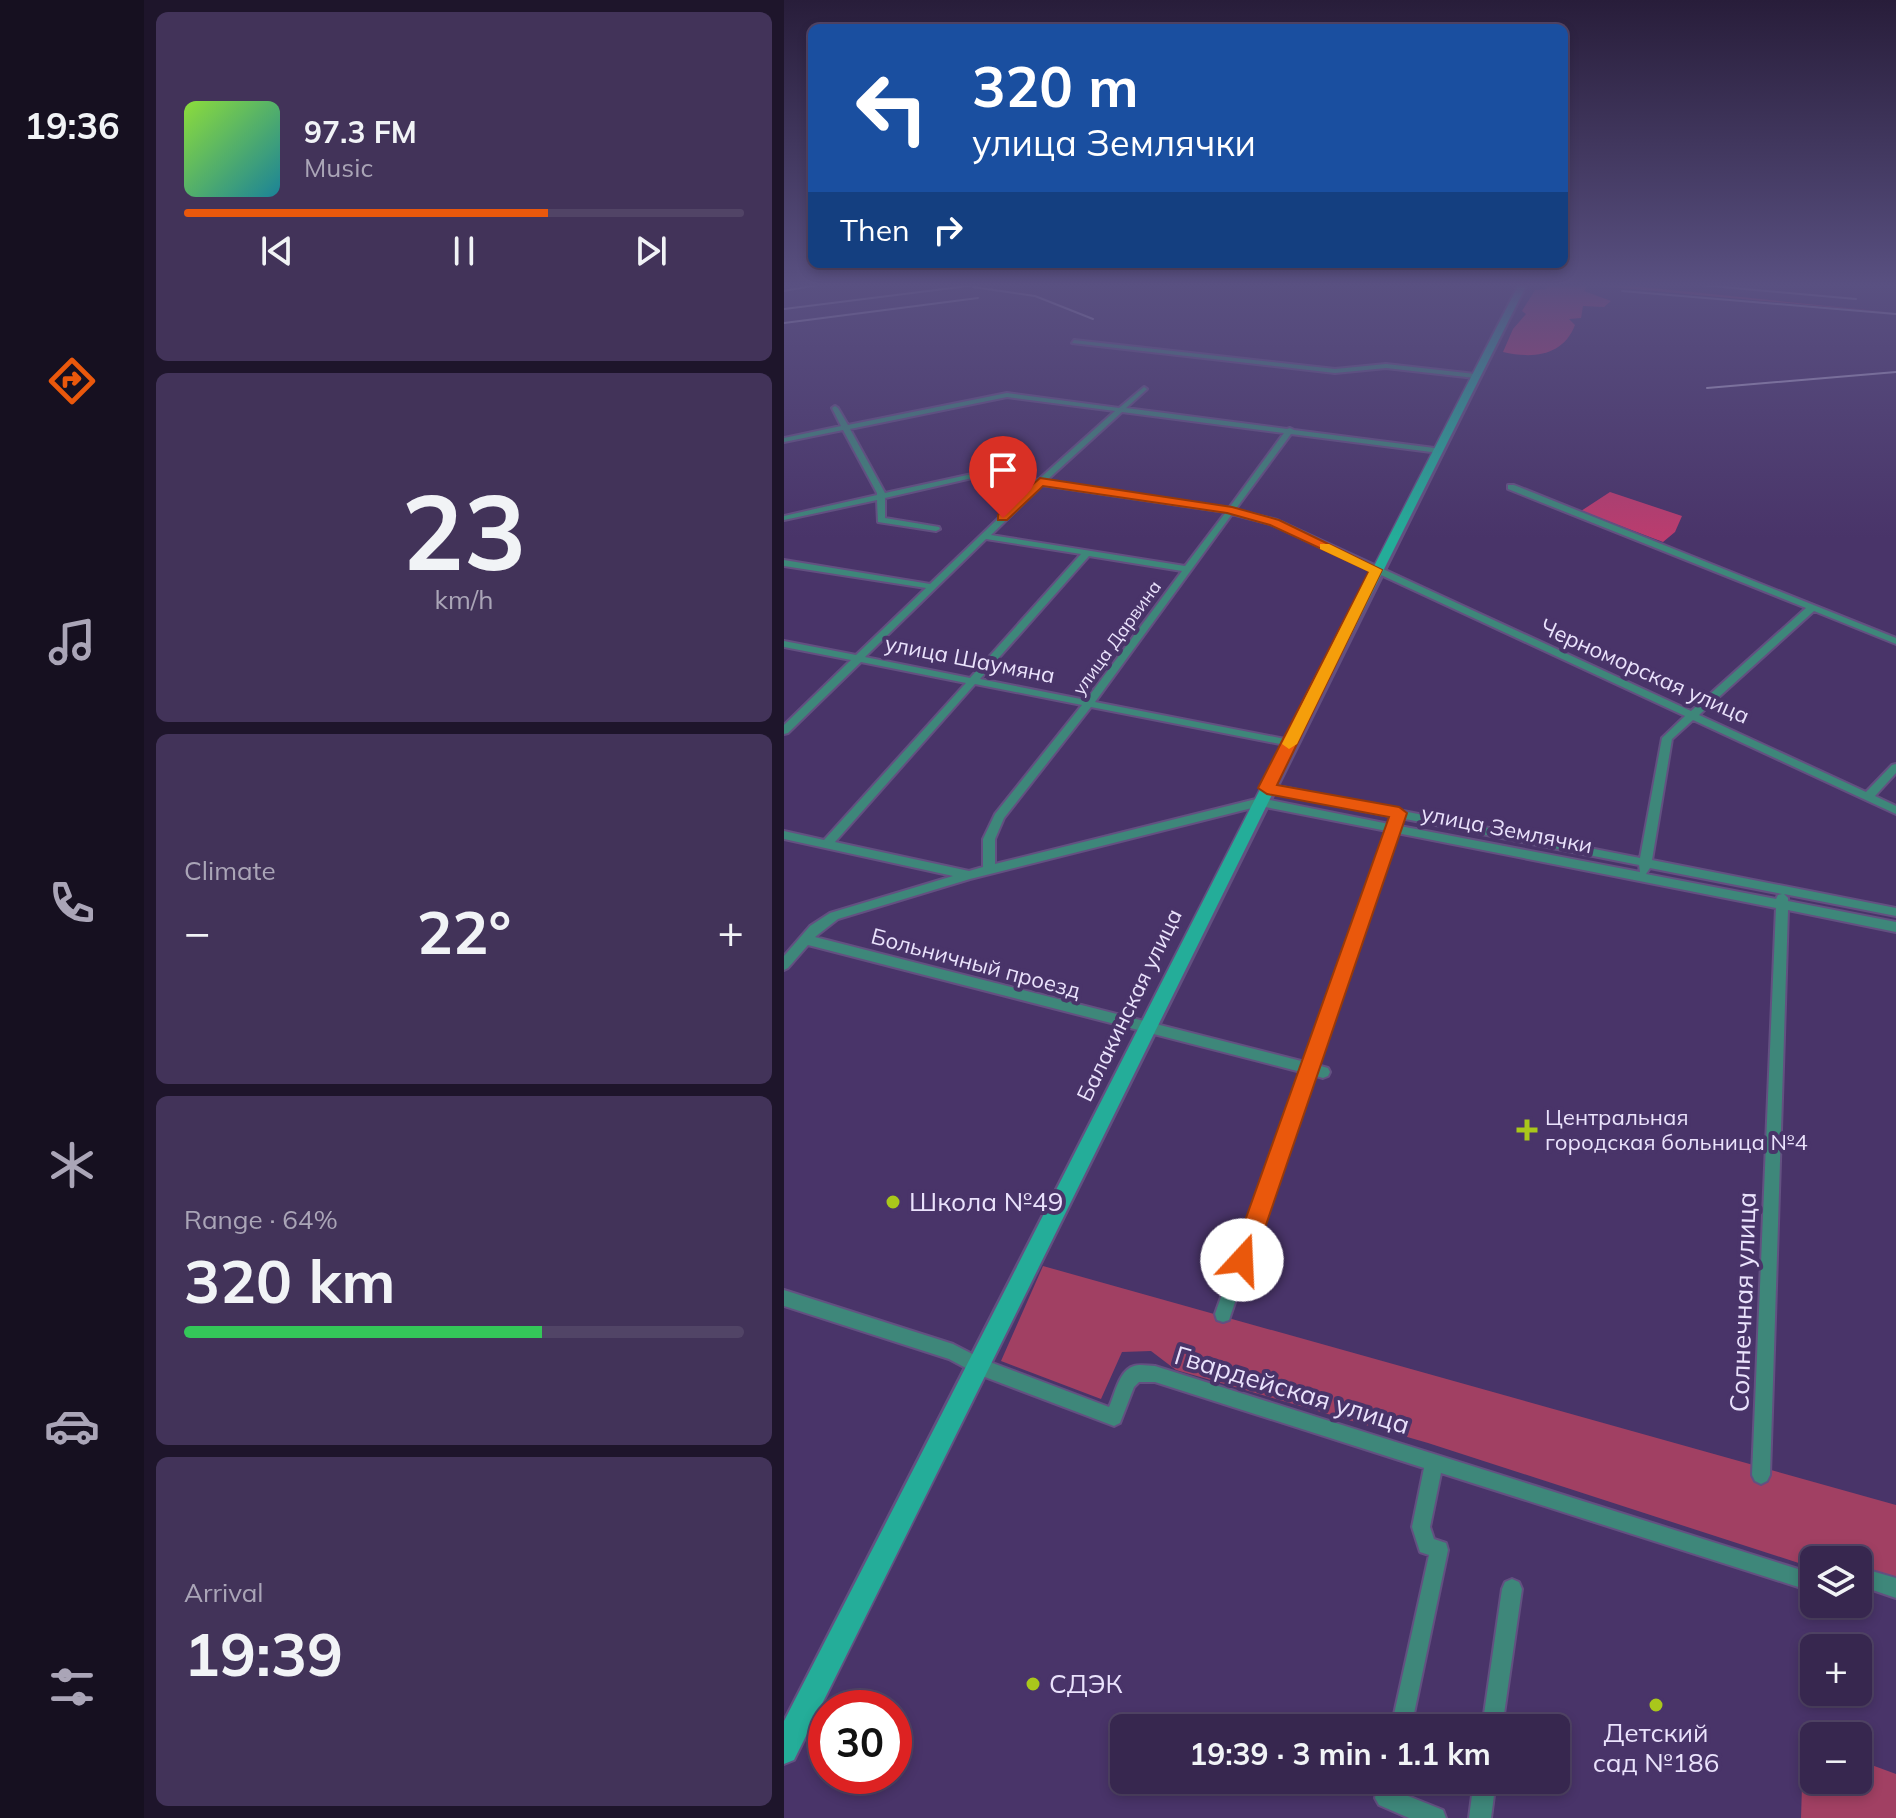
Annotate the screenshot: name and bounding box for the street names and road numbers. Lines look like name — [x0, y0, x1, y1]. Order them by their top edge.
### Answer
street label: улица Дарвина — [1067, 576, 1166, 699]
street label: Черноморская улица — [1536, 612, 1754, 730]
street label: улица Шаумяна — [883, 629, 1057, 689]
street label: улица Землячки — [1419, 799, 1595, 859]
street label: Балакинская улица — [1070, 904, 1188, 1106]
street label: Больничный проезд — [868, 922, 1084, 1004]
street label: Солнечная улица — [1722, 1191, 1763, 1413]
street label: Гвардейская улица — [1171, 1338, 1414, 1441]

